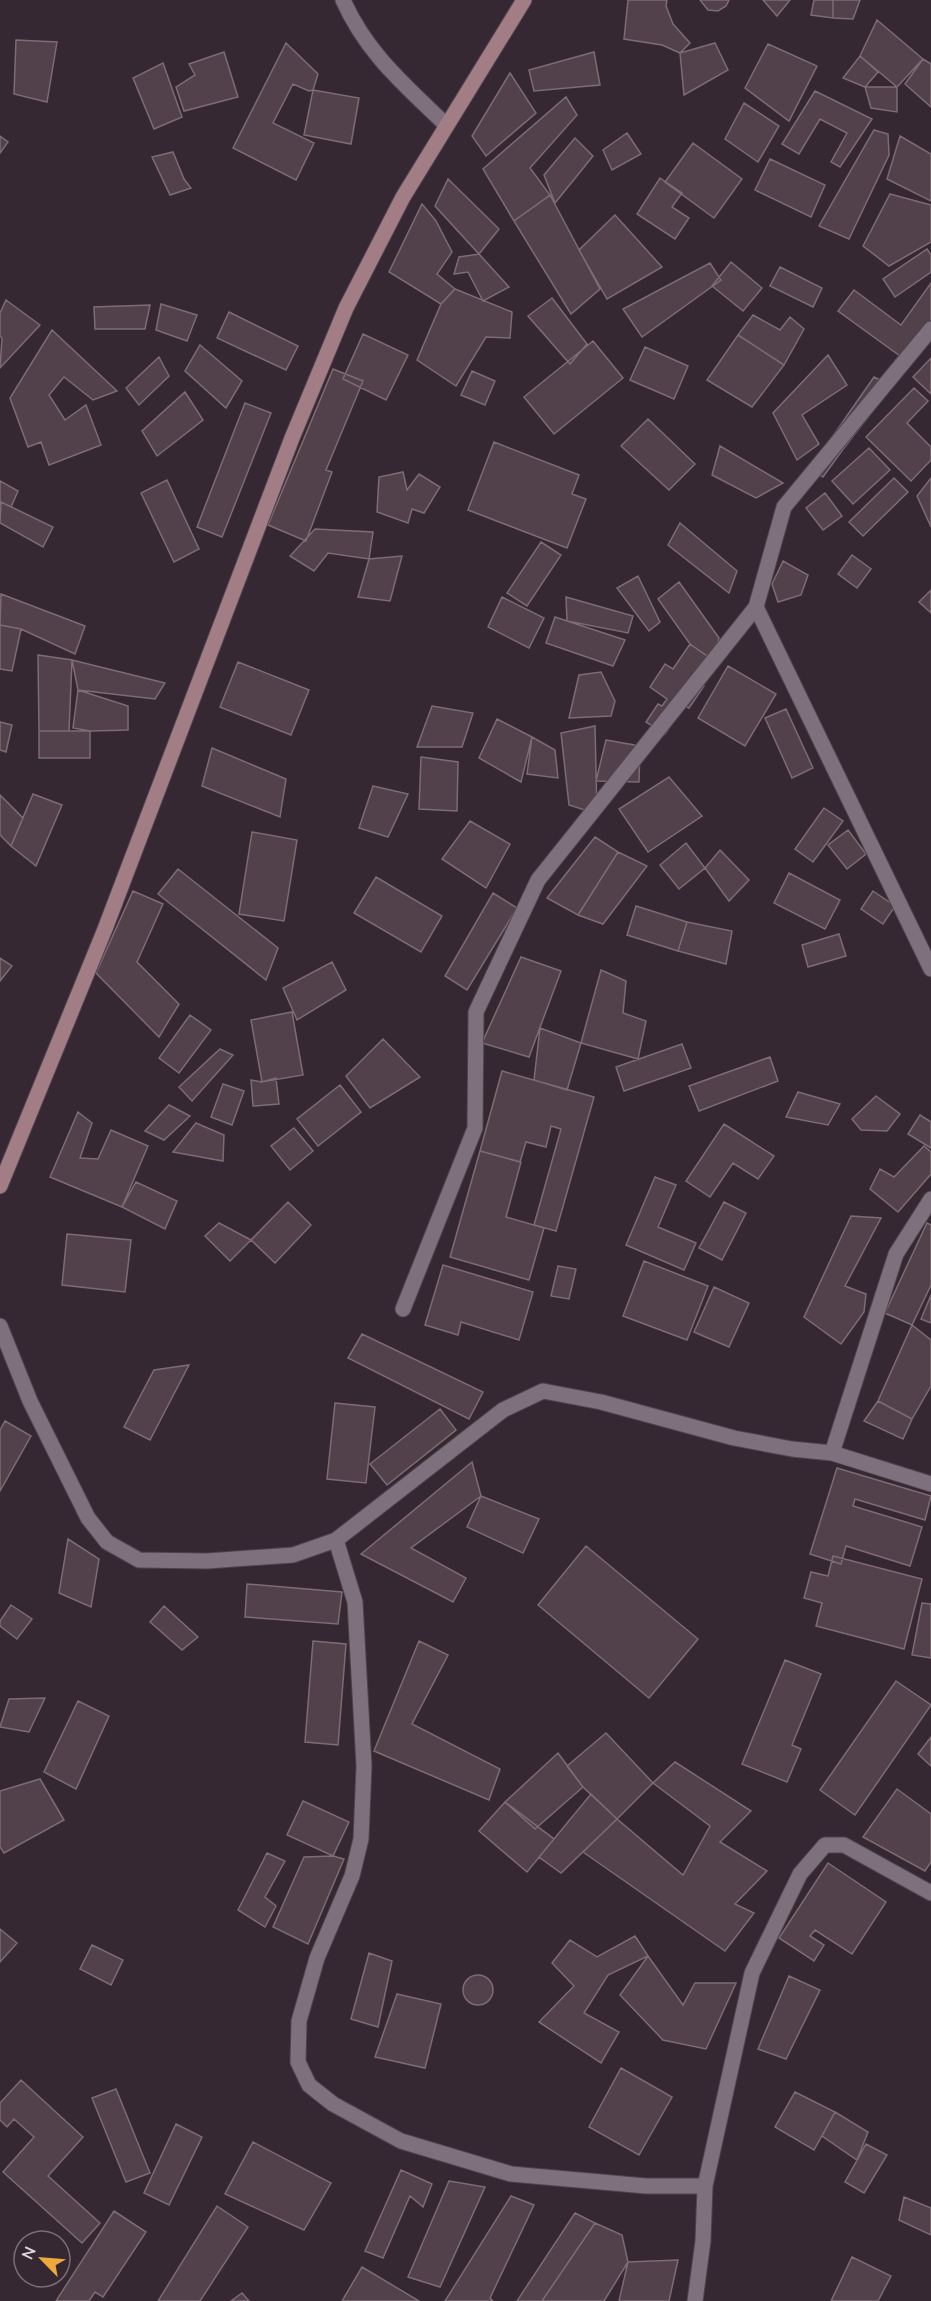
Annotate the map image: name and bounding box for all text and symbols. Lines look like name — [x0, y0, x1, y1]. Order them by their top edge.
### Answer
north arrow — [12, 2229, 72, 2289]
text: N — [17, 2243, 40, 2262]

